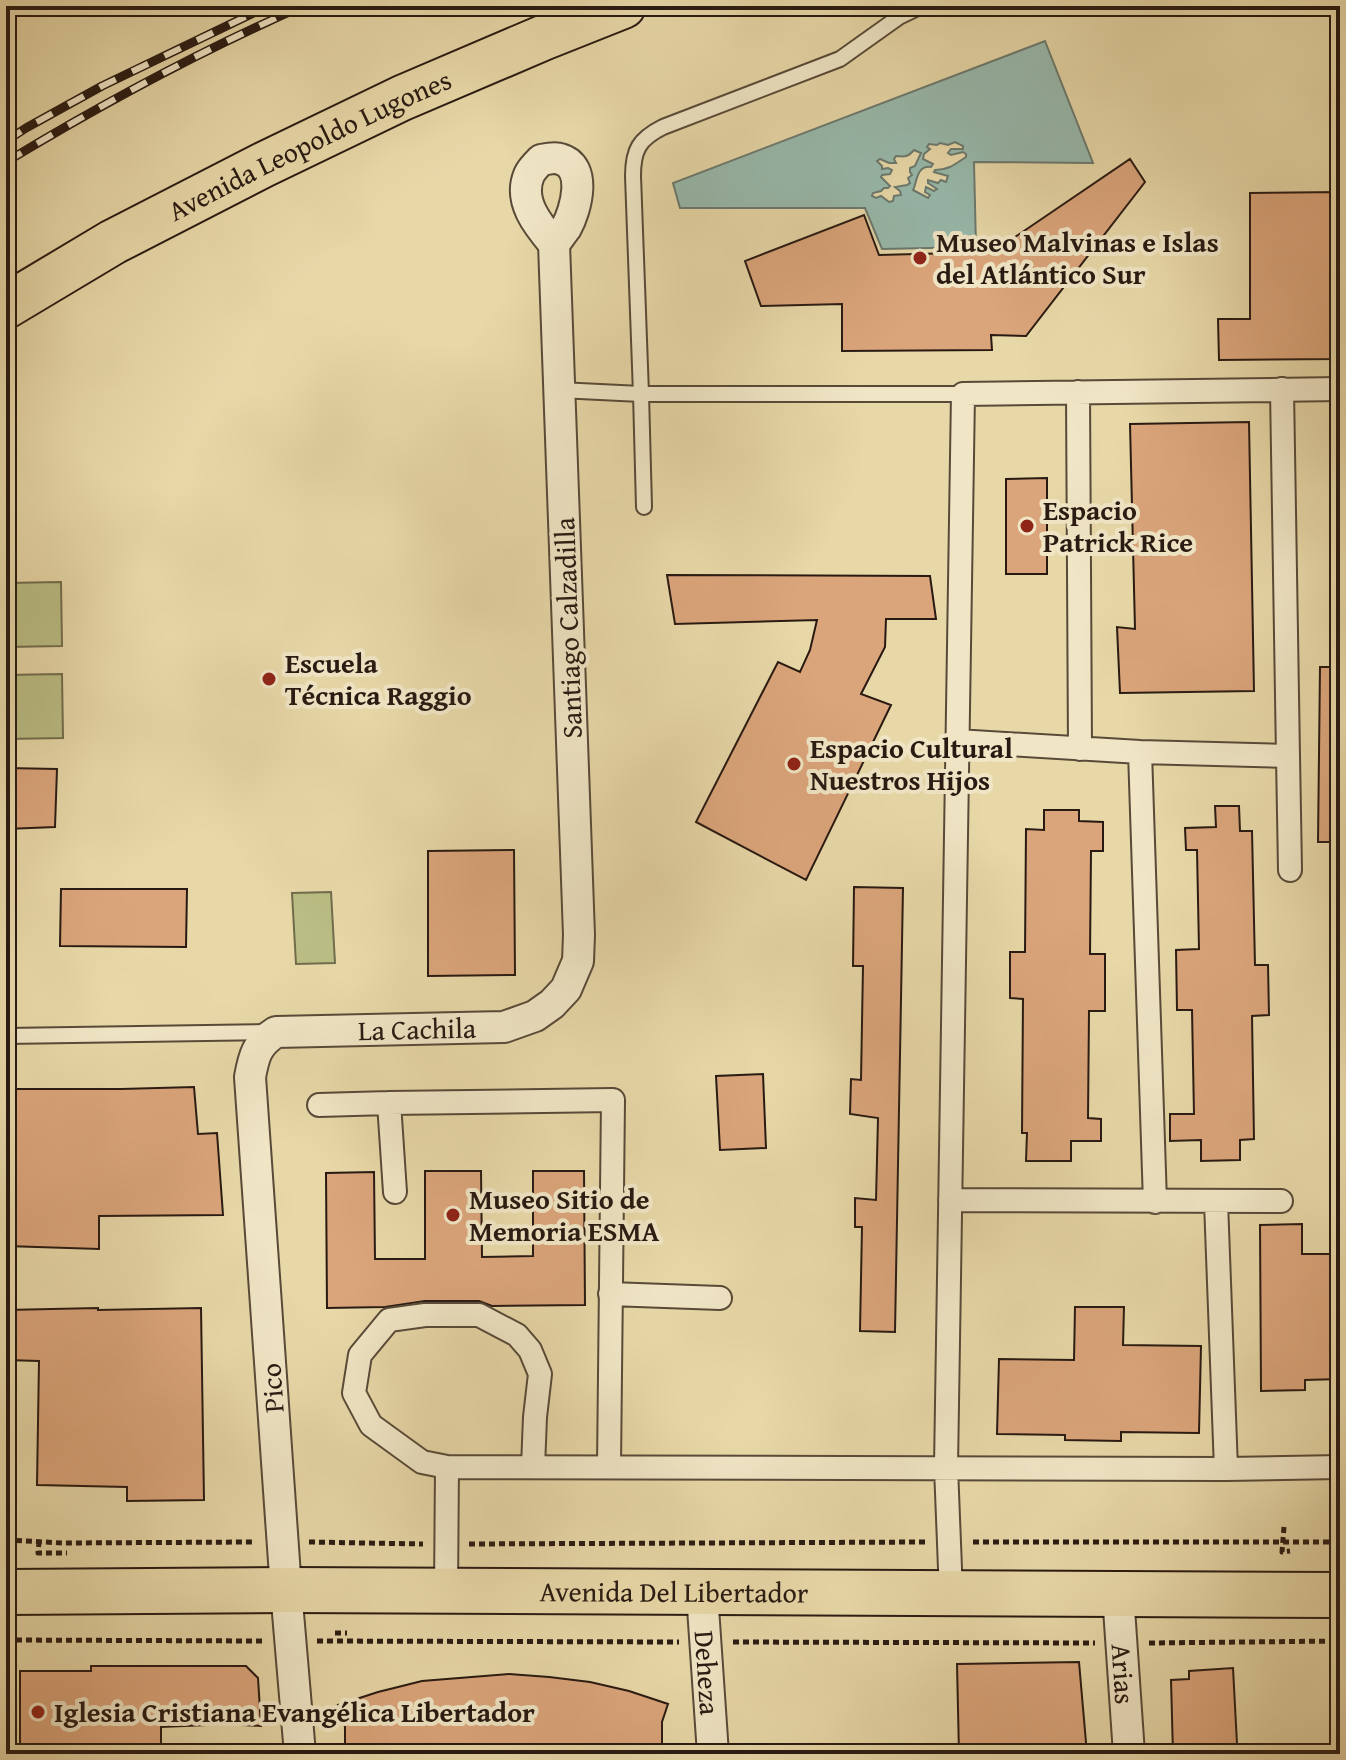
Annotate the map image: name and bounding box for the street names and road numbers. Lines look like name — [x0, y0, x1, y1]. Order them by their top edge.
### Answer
street label: Avenida Leopoldo Lugones — [160, 58, 458, 231]
street label: Santiago Calzadilla — [543, 516, 592, 739]
street label: La Cachila — [357, 1007, 477, 1050]
street label: Pico — [249, 1362, 294, 1414]
street label: Avenida Del Libertador — [539, 1570, 809, 1612]
street label: Deheza — [685, 1629, 731, 1717]
street label: Arias — [1101, 1642, 1147, 1705]

